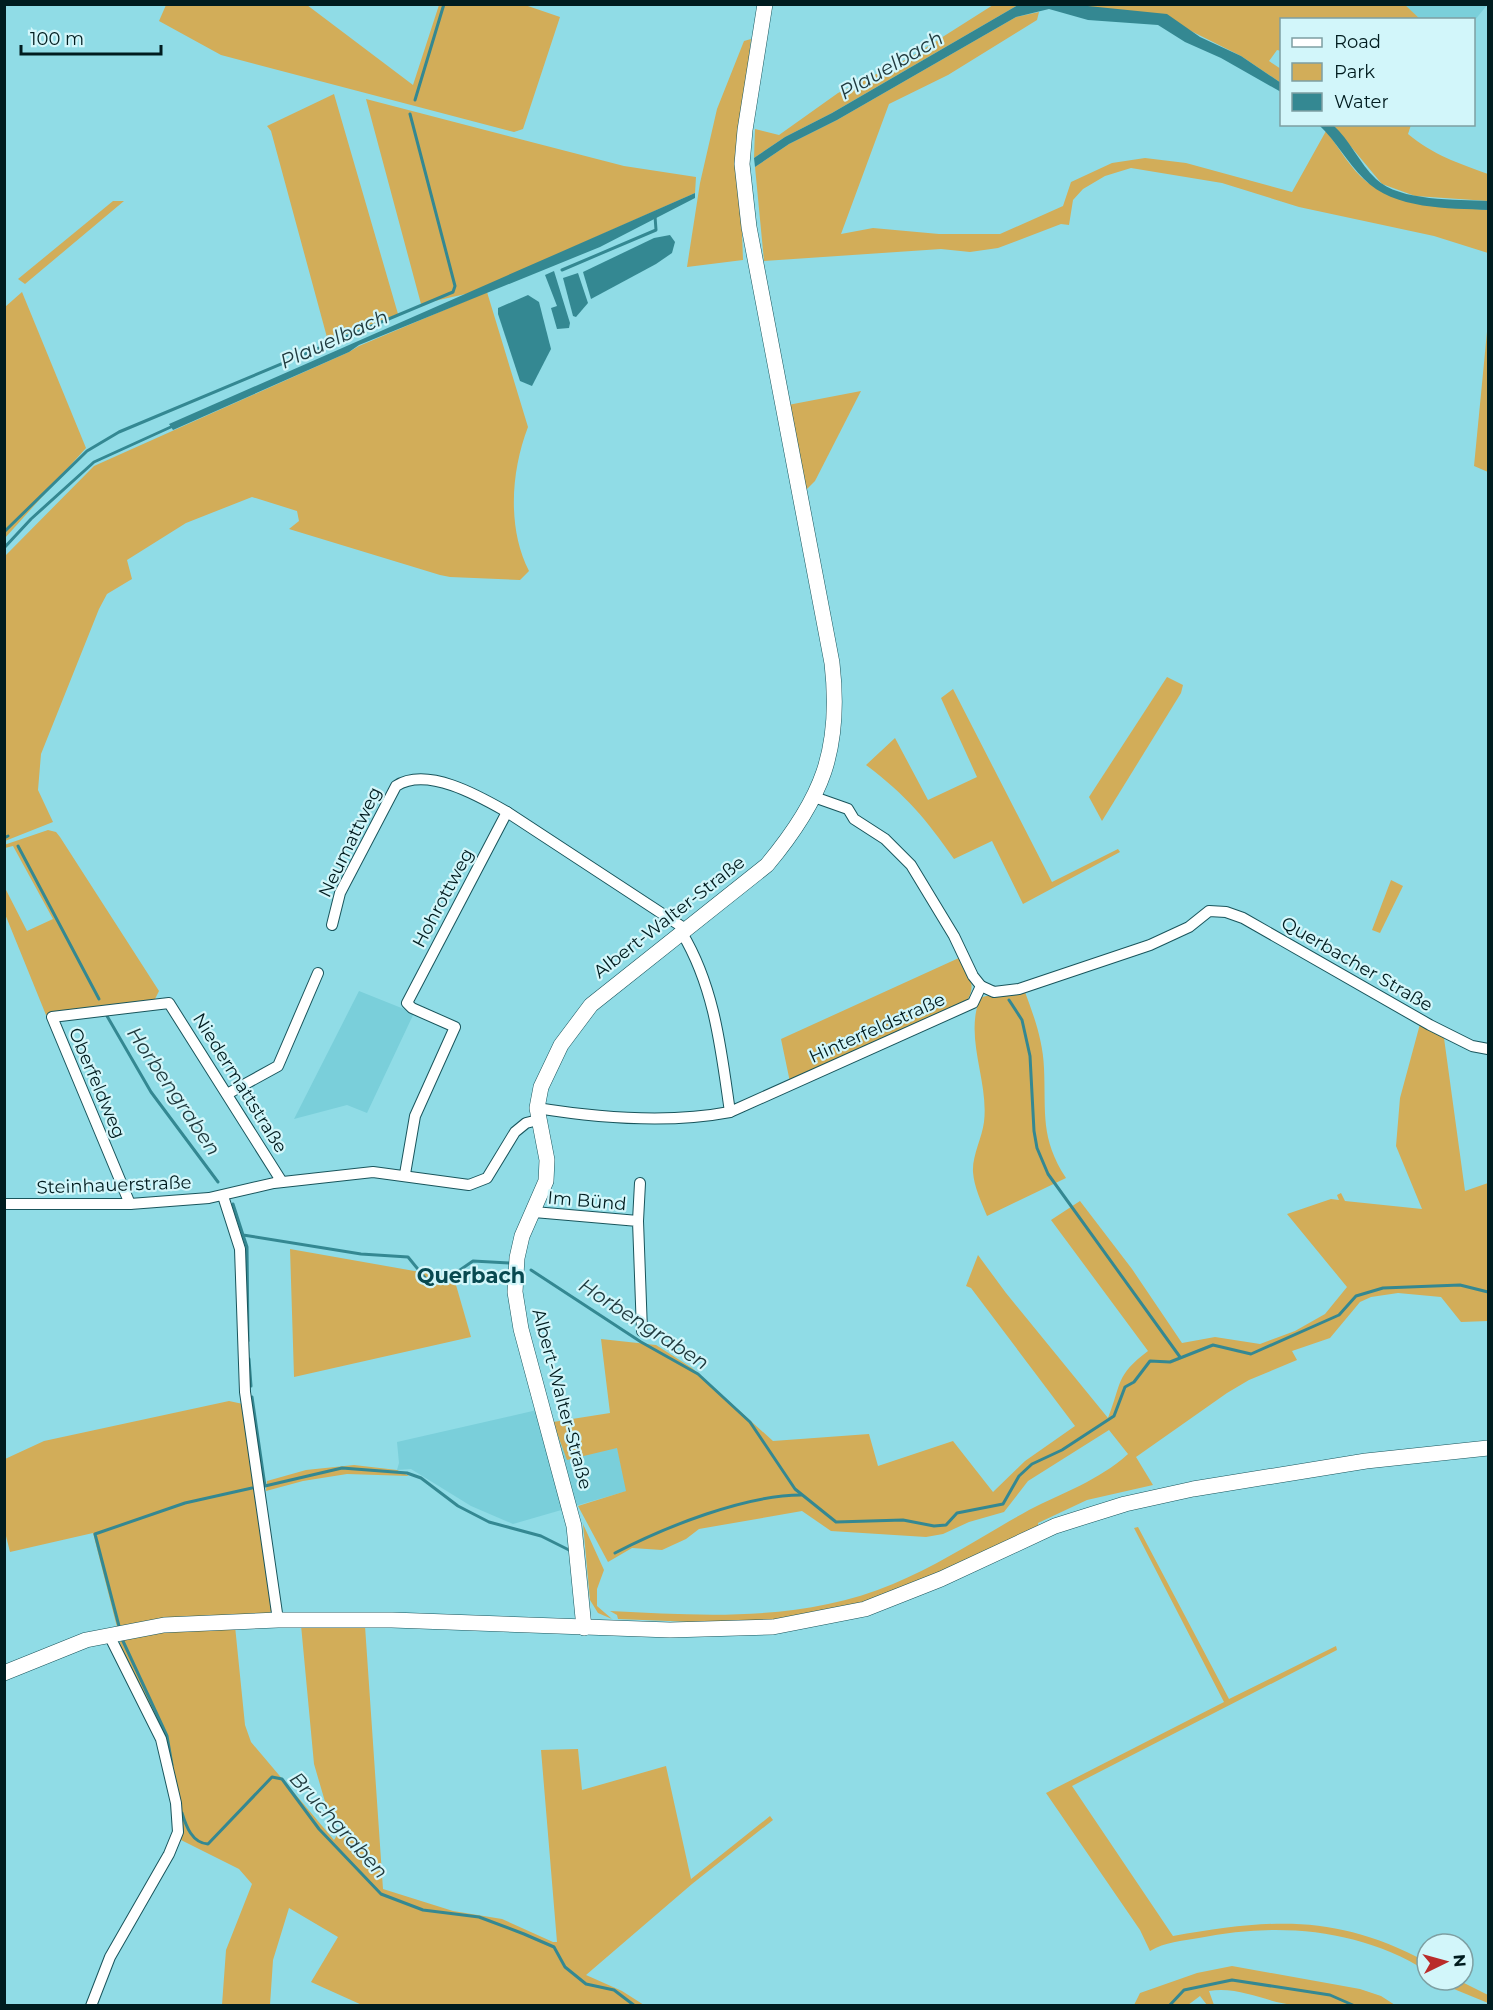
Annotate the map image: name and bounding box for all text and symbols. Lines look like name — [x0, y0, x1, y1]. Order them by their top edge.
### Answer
scale bar — [21, 18, 160, 56]
legend — [1280, 18, 1475, 126]
water label: Plauelbach — [835, 26, 947, 104]
text: 100 m — [30, 28, 84, 50]
text: Road — [1334, 31, 1381, 53]
text: Park — [1334, 61, 1375, 83]
text: Water — [1334, 91, 1389, 113]
water label: Plauelbach — [276, 304, 392, 374]
street label: Neumattweg — [314, 783, 386, 901]
street label: Hohrottweg — [408, 845, 478, 951]
street label: Albert-Walter-Straße — [589, 851, 749, 983]
street label: Querbacher Straße — [1277, 912, 1437, 1016]
street label: Hinterfeldstraße — [806, 988, 949, 1068]
street label: Niedermattstraße — [188, 1009, 292, 1157]
water label: Horbengraben — [122, 1022, 226, 1160]
street label: Oberfeldweg — [64, 1024, 130, 1142]
street label: Steinhauerstraße — [36, 1171, 192, 1199]
street label: Im Bünd — [547, 1187, 627, 1215]
district label: Querbach — [417, 1263, 525, 1288]
water label: Horbengraben — [575, 1273, 713, 1375]
street label: Albert-Walter-Straße — [527, 1306, 597, 1492]
water label: Bruchgraben — [285, 1767, 393, 1883]
north arrow — [1415, 1932, 1475, 1992]
text: N — [1449, 1953, 1469, 1968]

